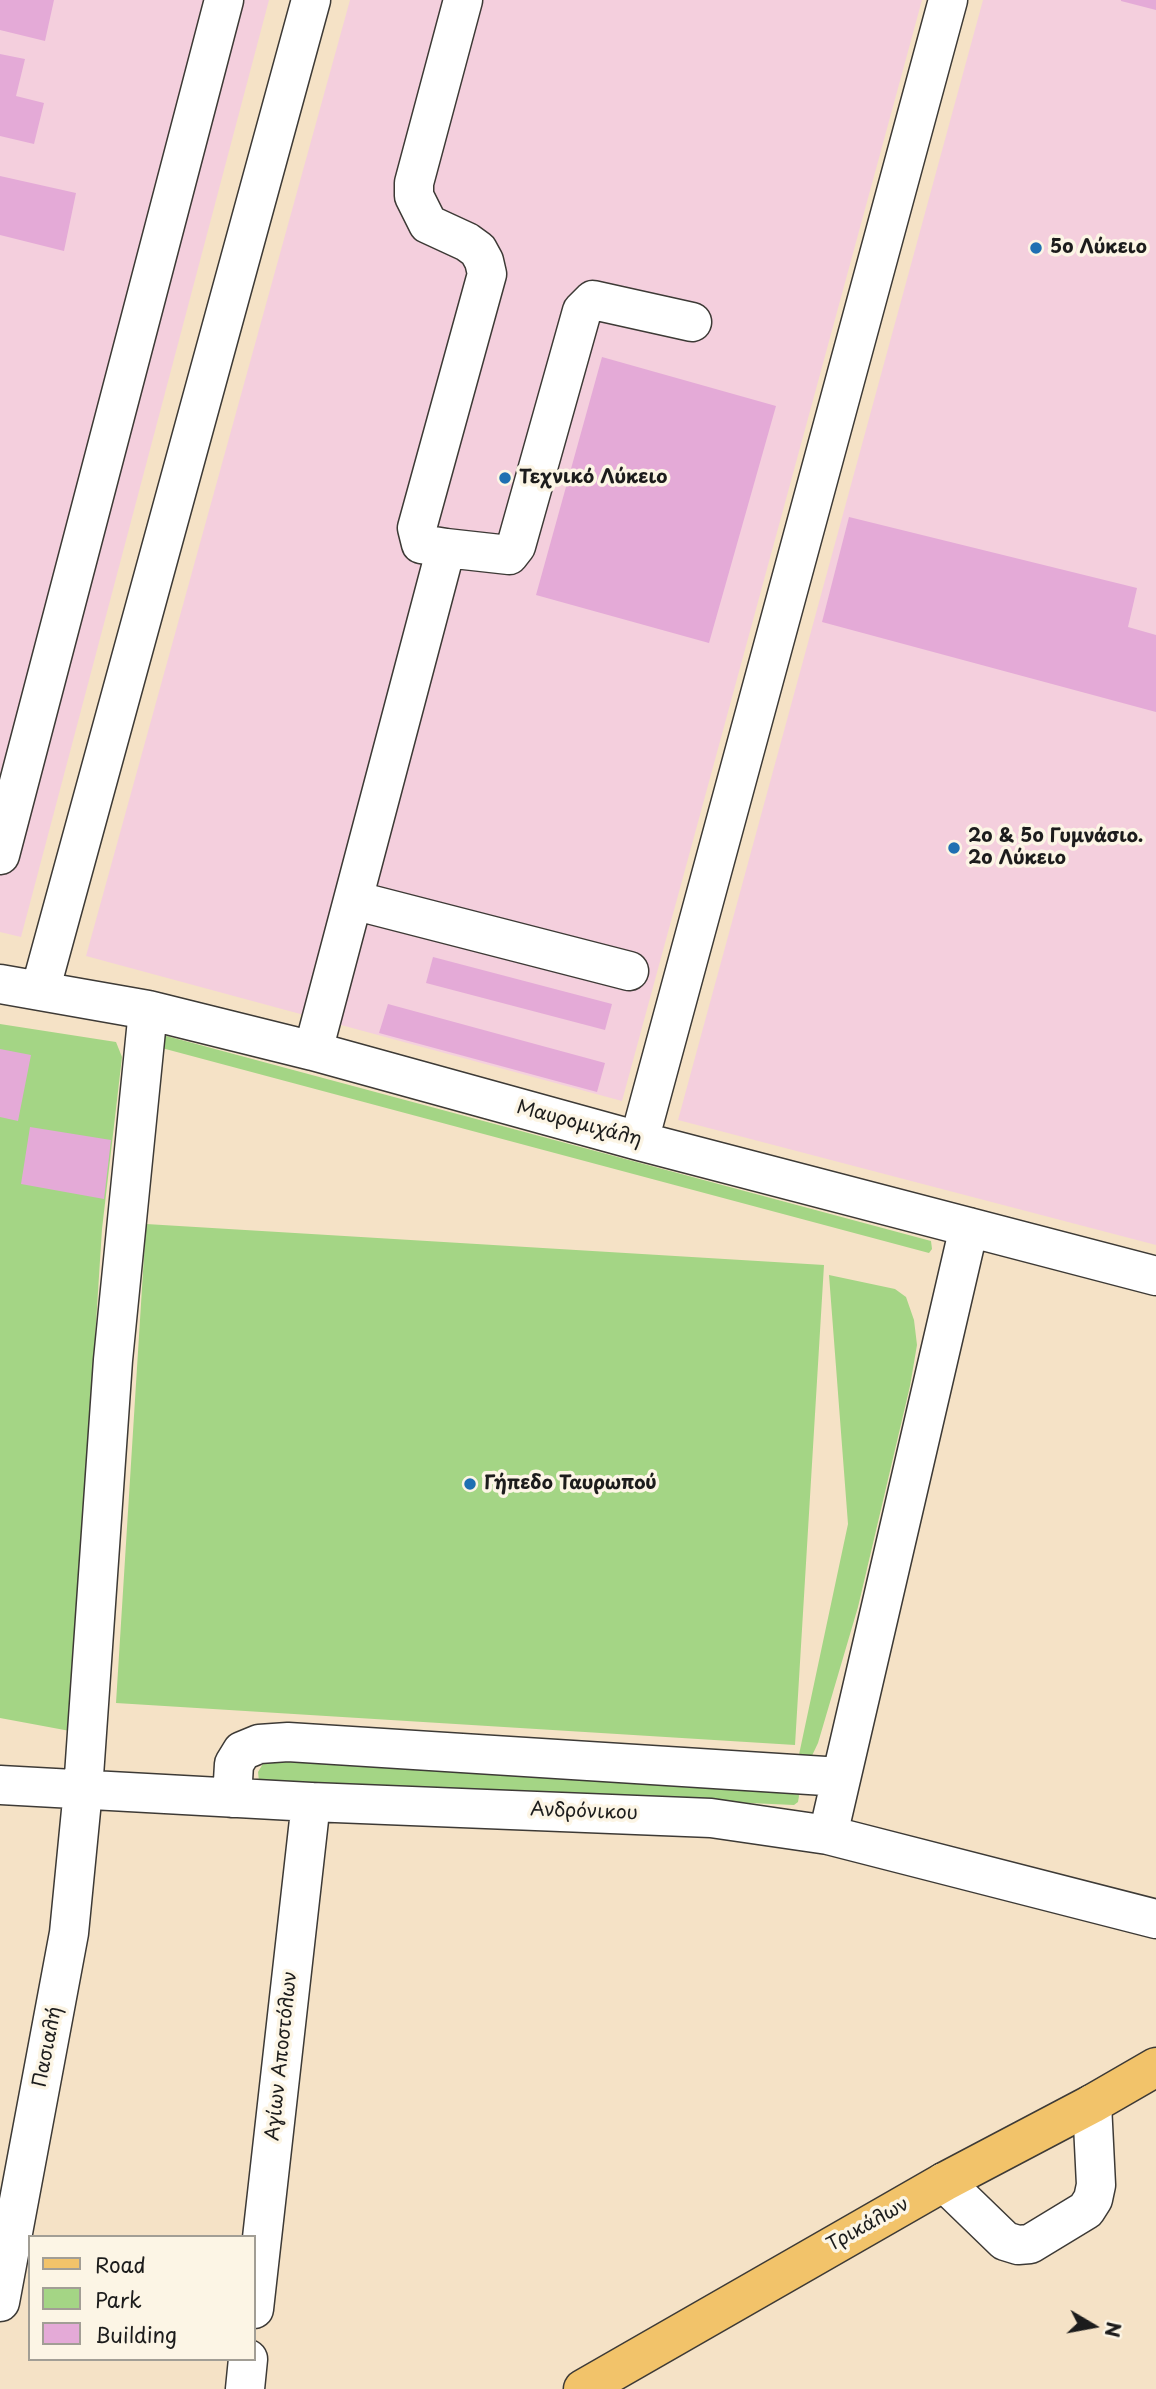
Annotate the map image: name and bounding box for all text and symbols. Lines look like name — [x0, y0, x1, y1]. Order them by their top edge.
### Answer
place label: 5ο Λύκειο — [1050, 237, 1147, 259]
marker: 5ο Λύκειο — [1028, 240, 1044, 256]
place label: Τεχνικό Λύκειο — [519, 467, 667, 489]
marker: Τεχνικό Λύκειο — [497, 470, 513, 486]
place label: 2ο & 5ο Γυμνάσιο. 2ο Λύκειο — [968, 826, 1143, 870]
marker: 2ο & 5ο Γυμνάσιο. 2ο Λύκειο — [946, 840, 962, 856]
street label: Μαυρομιχάλη — [514, 1096, 644, 1152]
place label: Γήπεδο Ταυρωπού — [484, 1473, 657, 1495]
marker: Γήπεδο Ταυρωπού — [462, 1476, 478, 1492]
street label: Ανδρόνικου — [530, 1799, 638, 1825]
street label: Αγίων Αποστόλων — [262, 1970, 302, 2142]
street label: Πασιαλή — [29, 2005, 67, 2089]
street label: Τρικάλων — [823, 2193, 913, 2257]
legend — [28, 2235, 256, 2361]
text: Road — [95, 2248, 146, 2280]
text: Park — [95, 2283, 142, 2315]
north arrow — [1058, 2291, 1128, 2361]
text: Building — [95, 2318, 177, 2350]
text: N — [1099, 2320, 1129, 2339]

